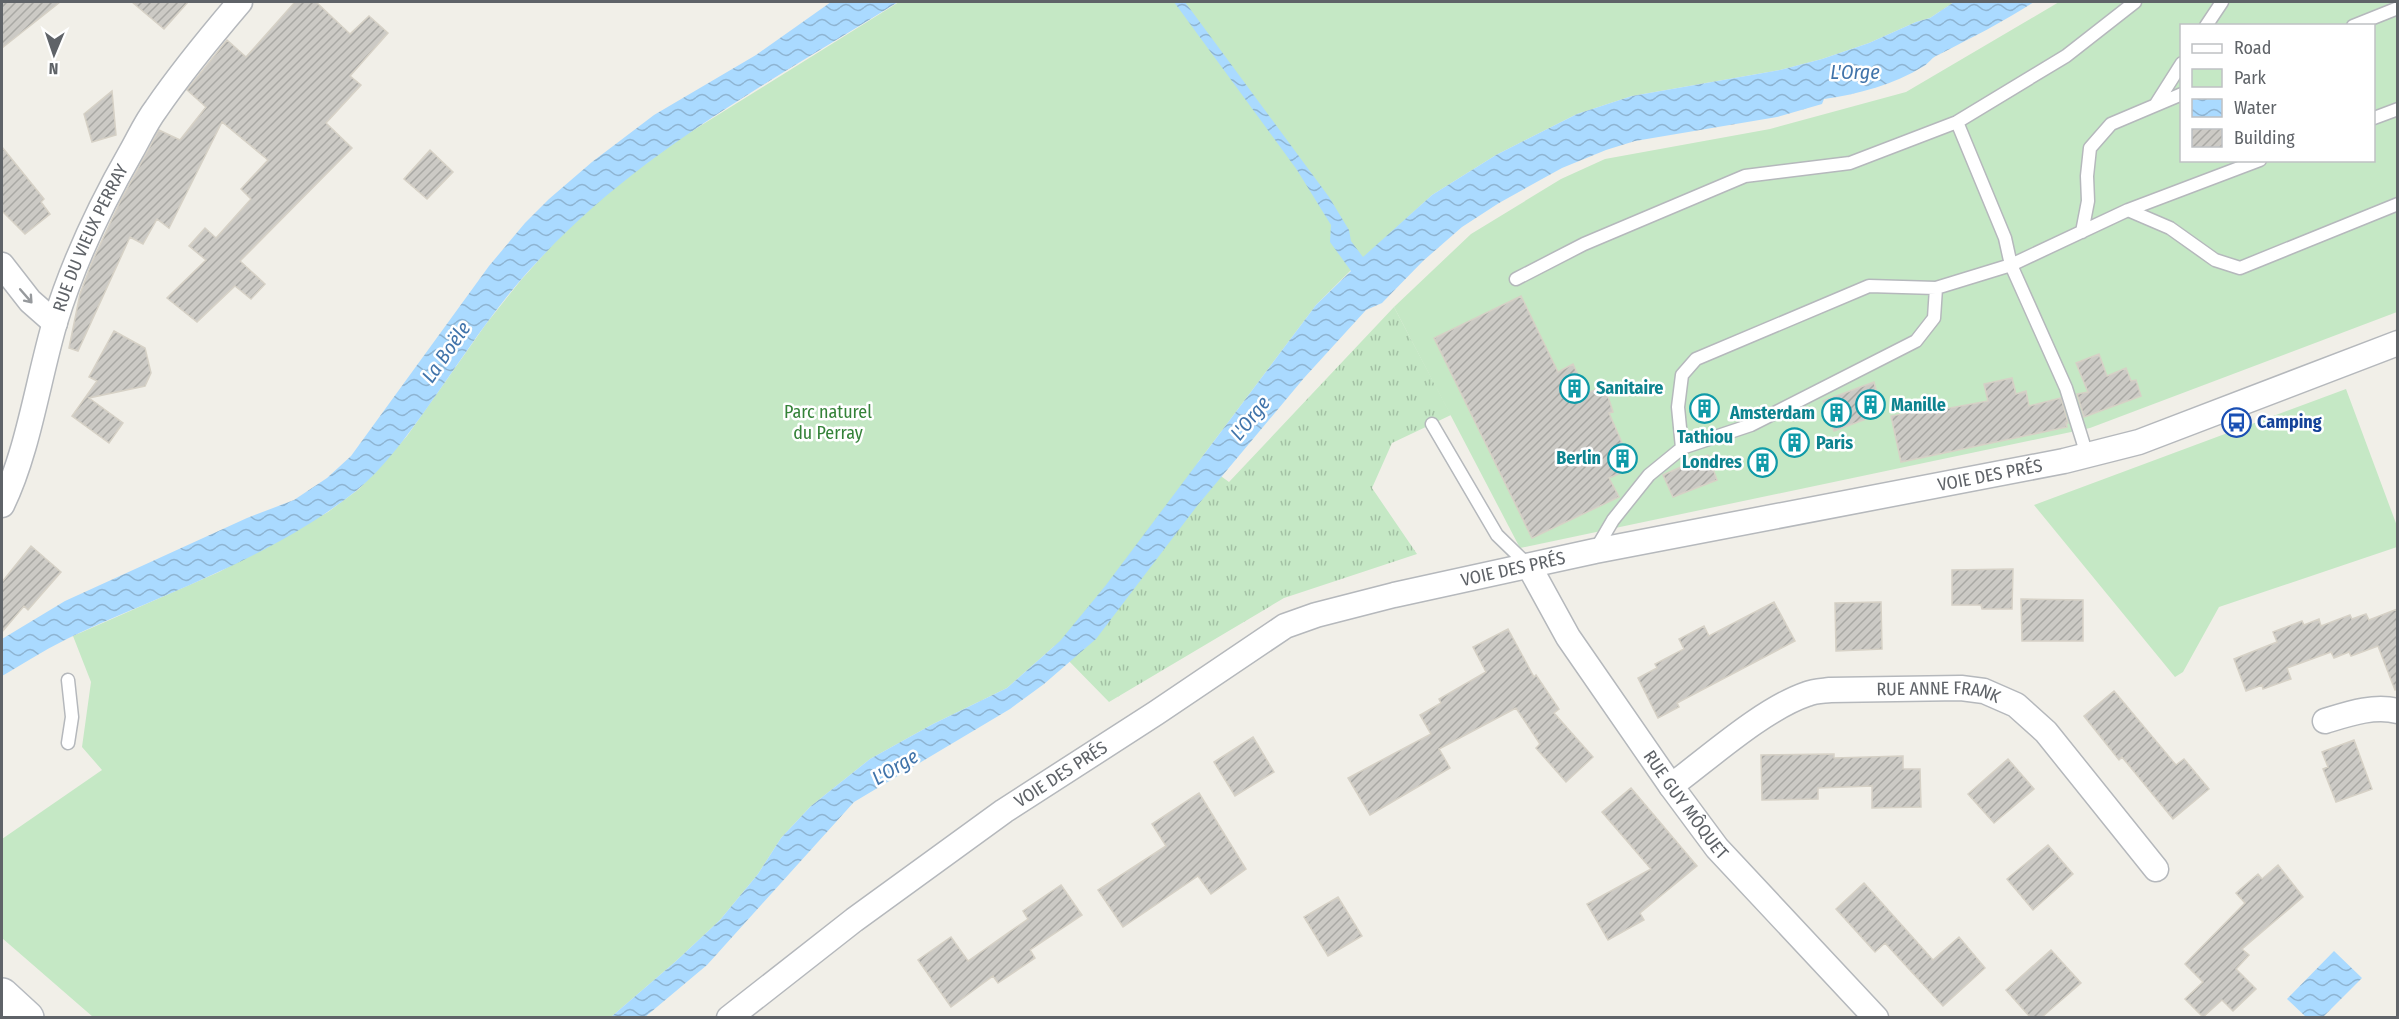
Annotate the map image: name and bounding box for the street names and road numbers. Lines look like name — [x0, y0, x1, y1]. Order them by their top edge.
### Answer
street label: RUE DU VIEUX PERRAY — [48, 160, 133, 314]
street label: VOIE DES PRÉS — [1936, 454, 2044, 496]
street label: VOIE DES PRÉS — [1459, 547, 1567, 591]
street label: RUE ANNE FRANK — [1876, 677, 2004, 708]
street label: VOIE DES PRÉS — [1010, 736, 1112, 812]
street label: RUE GUY MÔQUET — [1639, 746, 1733, 864]

